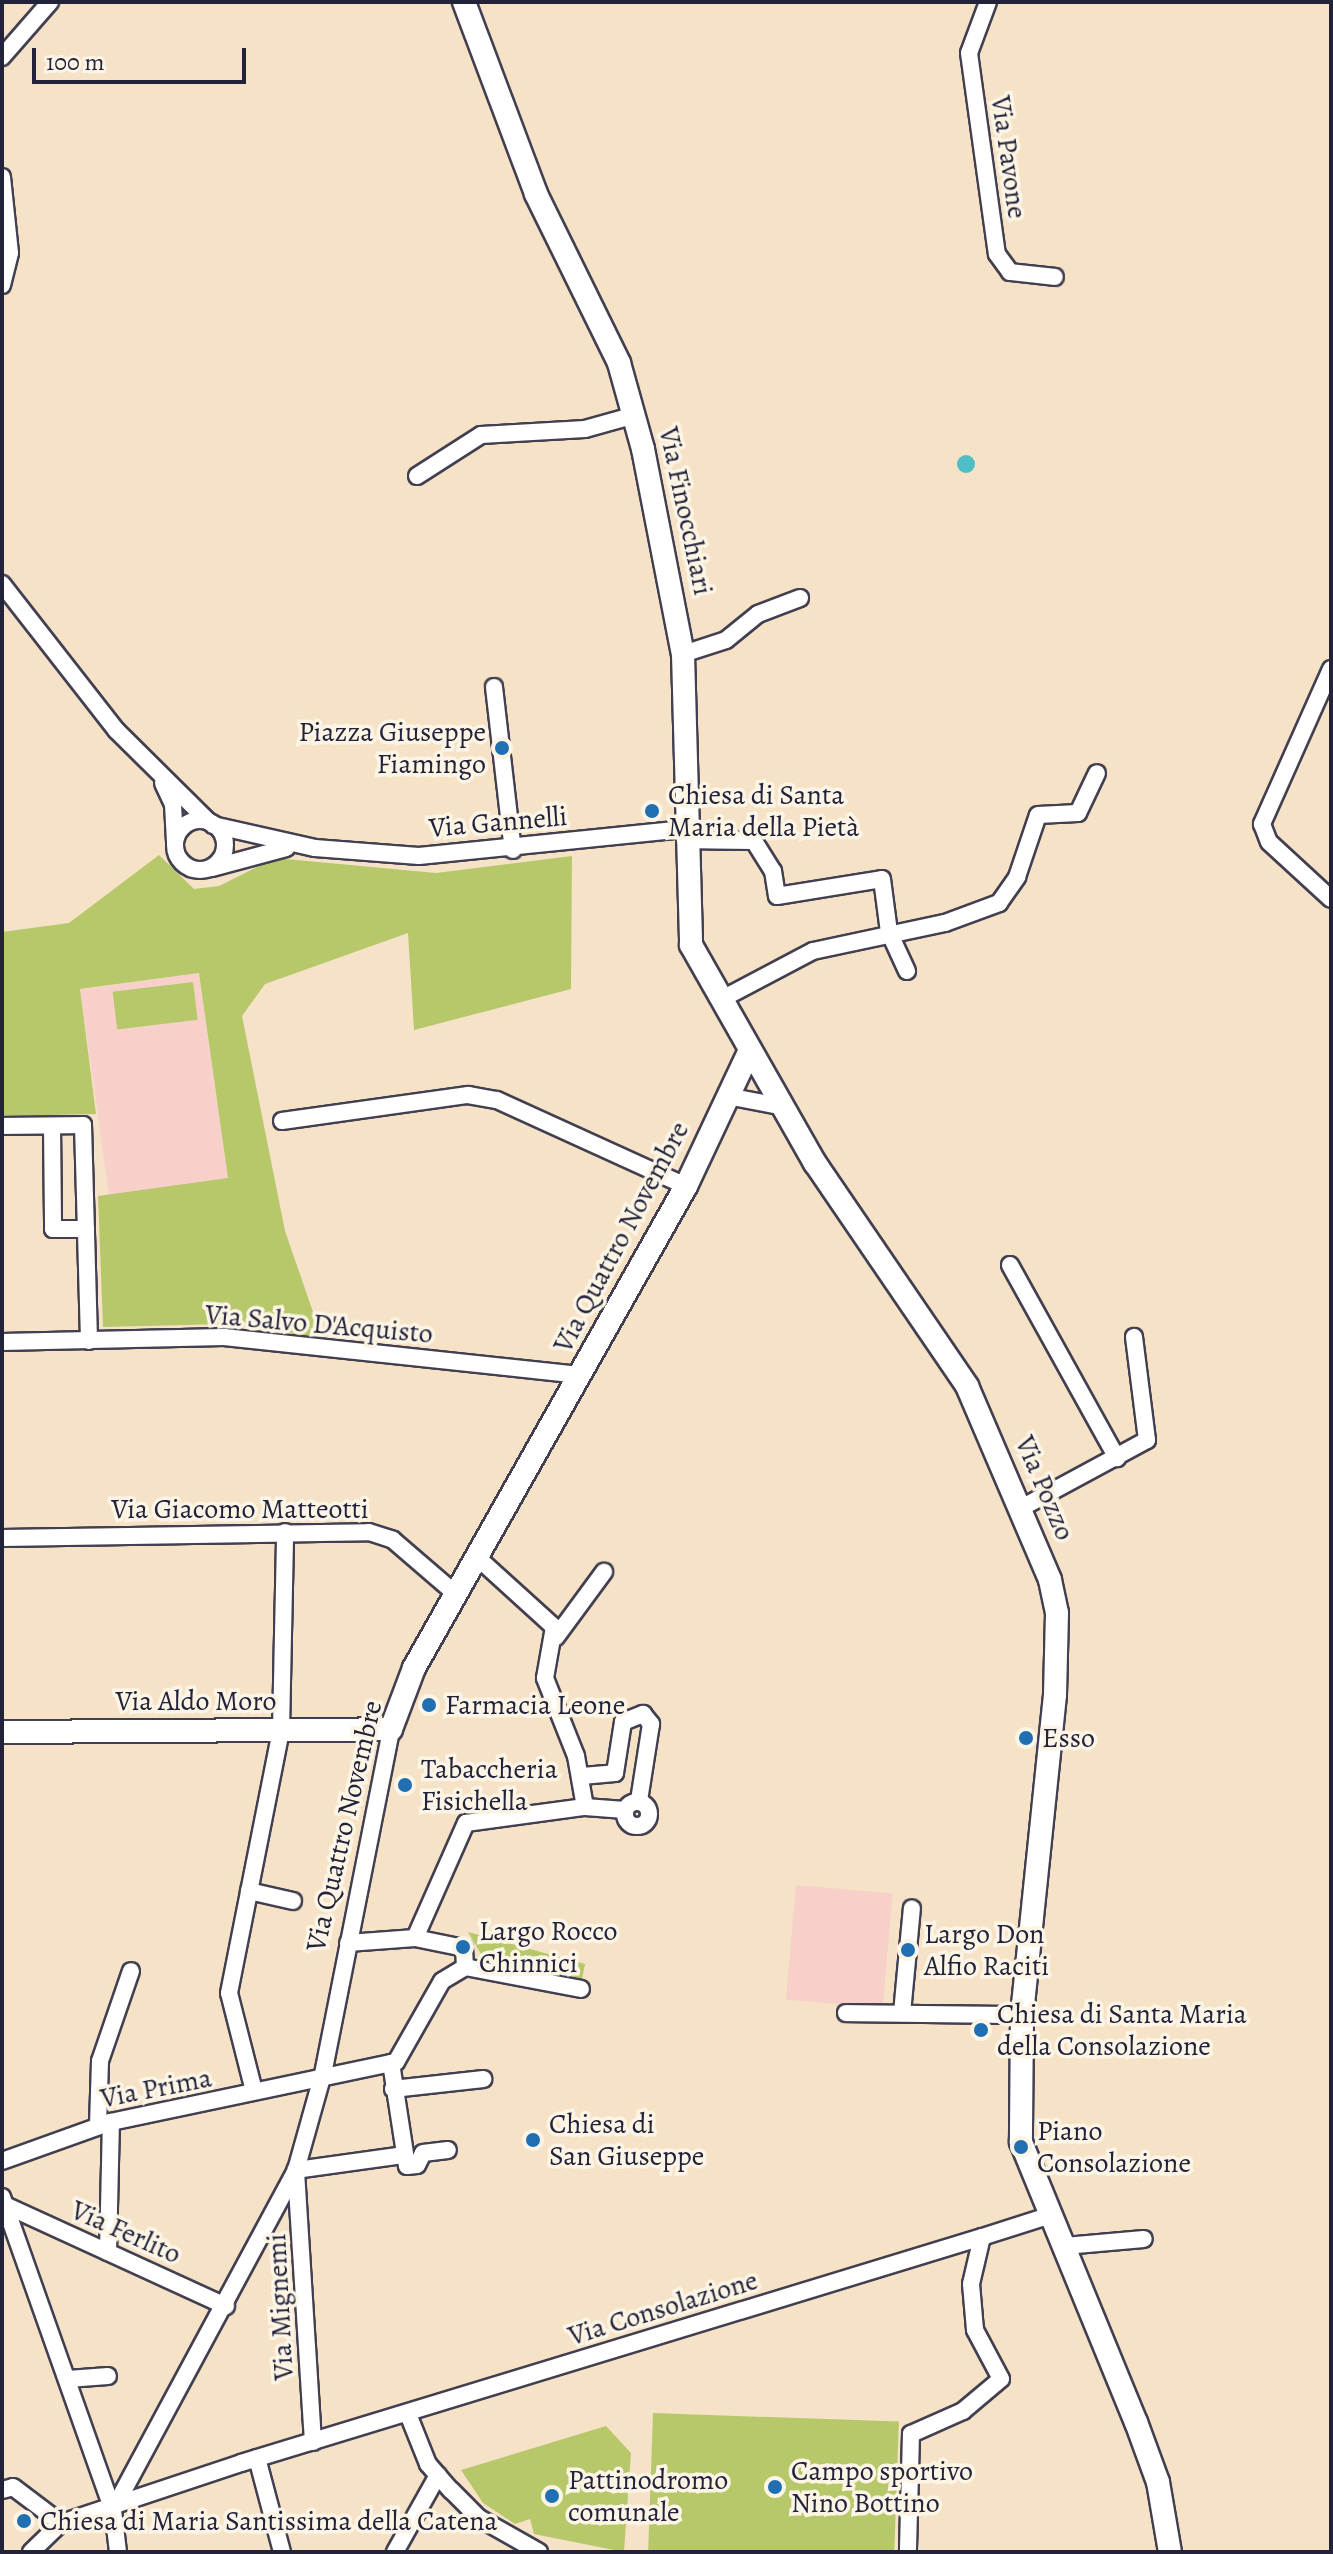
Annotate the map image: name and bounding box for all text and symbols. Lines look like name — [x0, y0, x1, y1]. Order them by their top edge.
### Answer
scale bar — [36, 32, 250, 82]
text: 100 m — [46, 46, 105, 78]
street label: Via Pavone — [984, 93, 1034, 221]
street label: Via Finocchiari — [652, 424, 720, 598]
place label: Piazza Giuseppe Fiamingo — [298, 715, 486, 781]
marker: Piazza Giuseppe Fiamingo — [493, 739, 511, 757]
place label: Chiesa di Santa Maria della Pietà — [668, 778, 859, 844]
street label: Via Gannelli — [427, 799, 569, 845]
marker: Chiesa di Santa Maria della Pietà — [643, 802, 661, 820]
street label: Via Quattro Novembre — [546, 1116, 696, 1358]
street label: Via Salvo D'Acquisto — [204, 1297, 434, 1351]
street label: Via Pozzo — [1008, 1431, 1082, 1545]
street label: Via Giacomo Matteotti — [111, 1492, 369, 1526]
street label: Via Aldo Moro — [115, 1684, 277, 1718]
place label: Farmacia Leone — [445, 1688, 625, 1722]
marker: Farmacia Leone — [420, 1696, 438, 1714]
street label: Via Quattro Novembre — [299, 1697, 389, 1955]
place label: Esso — [1042, 1721, 1095, 1755]
marker: Esso — [1017, 1729, 1035, 1747]
place label: Tabaccheria Fisichella — [421, 1752, 558, 1818]
marker: Tabaccheria Fisichella — [396, 1776, 414, 1794]
place label: Largo Rocco Chinnici — [479, 1914, 618, 1980]
place label: Largo Don Alfio Raciti — [924, 1917, 1049, 1983]
marker: Largo Rocco Chinnici — [454, 1938, 472, 1956]
marker: Largo Don Alfio Raciti — [899, 1941, 917, 1959]
place label: Chiesa di Santa Maria della Consolazione — [997, 1997, 1247, 2063]
marker: Chiesa di Santa Maria della Consolazione — [972, 2021, 990, 2039]
street label: Via Prima — [98, 2061, 214, 2115]
place label: Chiesa di San Giuseppe — [549, 2107, 704, 2173]
place label: Piano Consolazione — [1037, 2114, 1191, 2180]
marker: Chiesa di San Giuseppe — [524, 2131, 542, 2149]
marker: Piano Consolazione — [1012, 2138, 1030, 2156]
street label: Via Ferlito — [66, 2193, 186, 2271]
street label: Via Mignemi — [259, 2233, 301, 2381]
street label: Via Consolazione — [564, 2263, 762, 2353]
place label: Campo sportivo Nino Bottino — [791, 2454, 973, 2520]
place label: Pattinodromo comunale — [568, 2463, 728, 2529]
marker: Campo sportivo Nino Bottino — [766, 2478, 784, 2496]
marker: Pattinodromo comunale — [543, 2487, 561, 2505]
place label: Chiesa di Maria Santissima della Catena — [40, 2504, 498, 2538]
marker: Chiesa di Maria Santissima della Catena — [15, 2512, 33, 2530]

